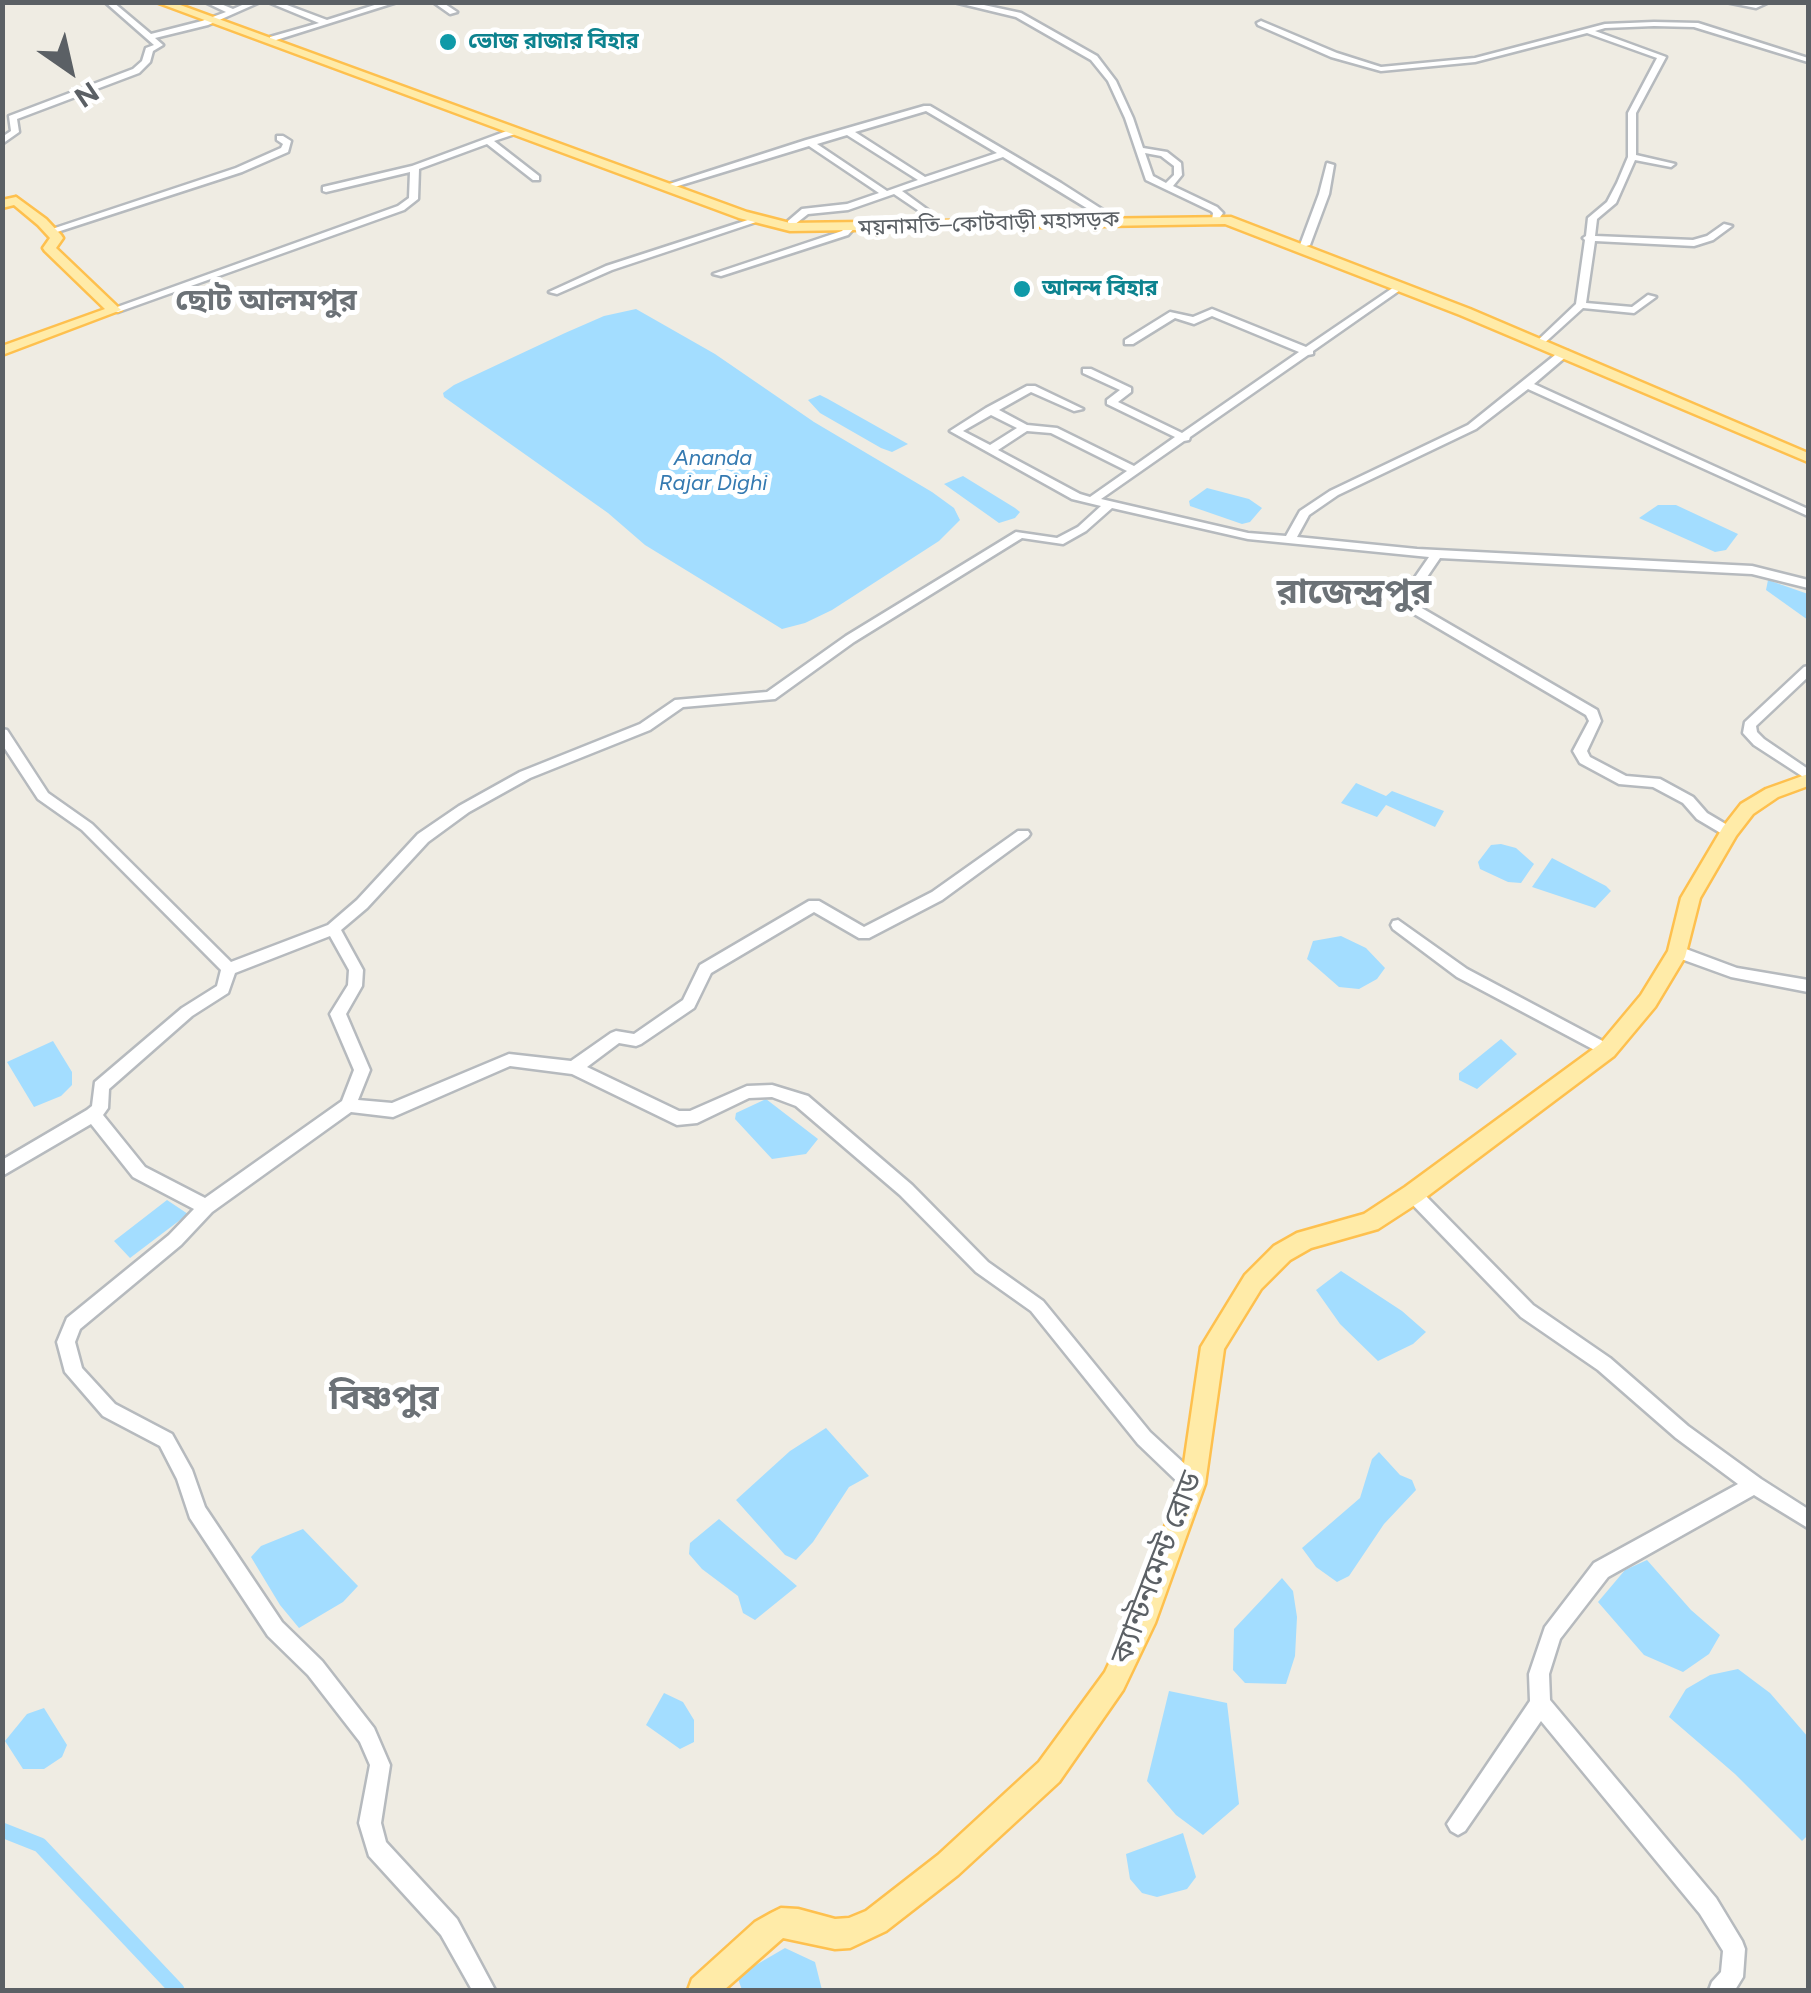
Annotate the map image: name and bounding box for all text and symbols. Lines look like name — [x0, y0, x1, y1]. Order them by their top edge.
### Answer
north arrow — [20, 20, 120, 120]
place label: ভোজ রাজার বিহার — [468, 29, 639, 55]
marker: ভোজ রাজার বিহার — [437, 31, 459, 53]
text: N — [68, 75, 105, 115]
street label: ময়নামতি–কোটবাড়ী মহাসড়ক — [858, 206, 1120, 242]
place label: আনন্দ বিহার — [1042, 276, 1158, 302]
marker: আনন্দ বিহার — [1011, 278, 1033, 300]
district label: ছোট আলমপুর — [175, 283, 357, 319]
water label: Ananda Rajar Dighi — [659, 446, 767, 498]
district label: রাজেন্দ্রপুর — [1277, 572, 1431, 614]
district label: বিষ্ণপুর — [329, 1378, 439, 1420]
street label: ক্যান্টনমেন্ট রোড — [1104, 1467, 1210, 1669]

